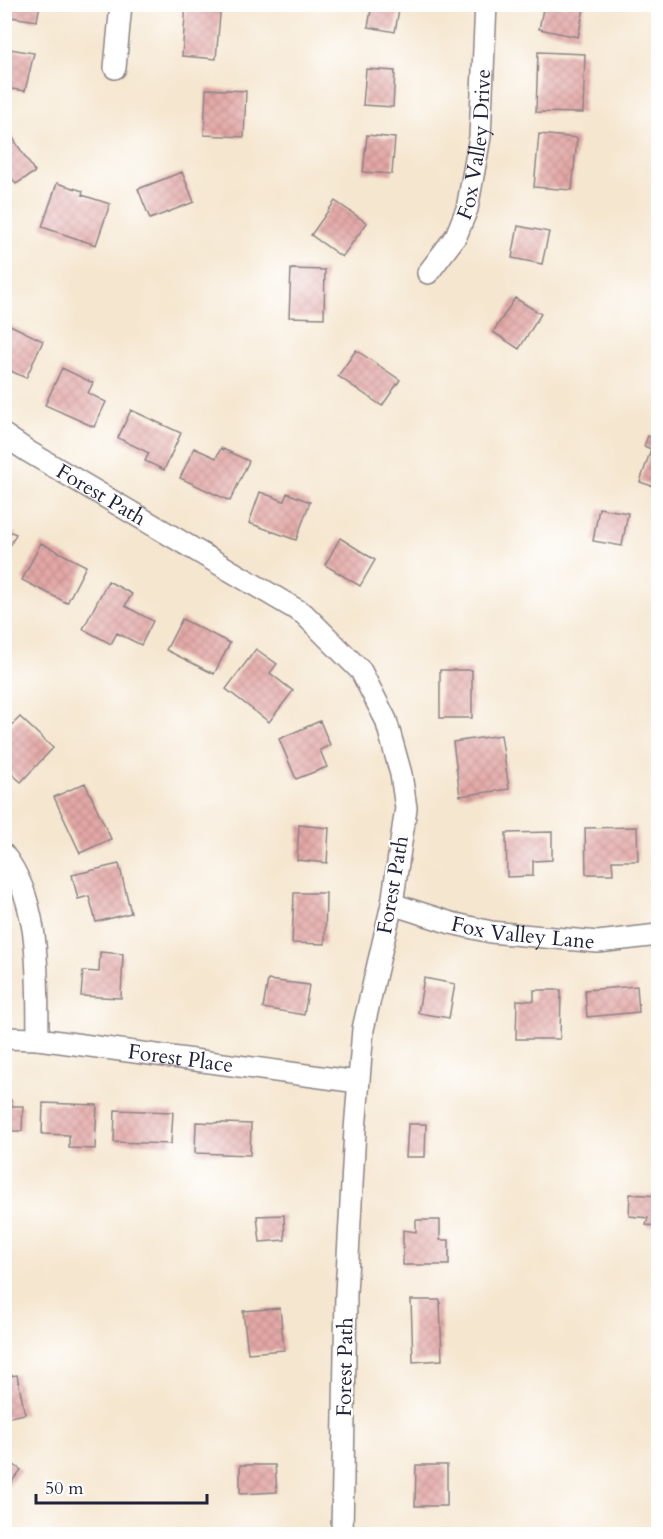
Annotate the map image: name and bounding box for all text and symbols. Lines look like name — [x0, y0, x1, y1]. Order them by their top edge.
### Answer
street label: Fox Valley Drive — [450, 68, 498, 224]
street label: Forest Path — [51, 457, 152, 533]
street label: Forest Path — [370, 833, 416, 936]
street label: Fox Valley Lane — [449, 909, 596, 956]
street label: Forest Place — [126, 1037, 235, 1080]
street label: Forest Path — [330, 1317, 360, 1417]
scale bar — [36, 1467, 207, 1505]
text: 50 m — [45, 1476, 84, 1501]

